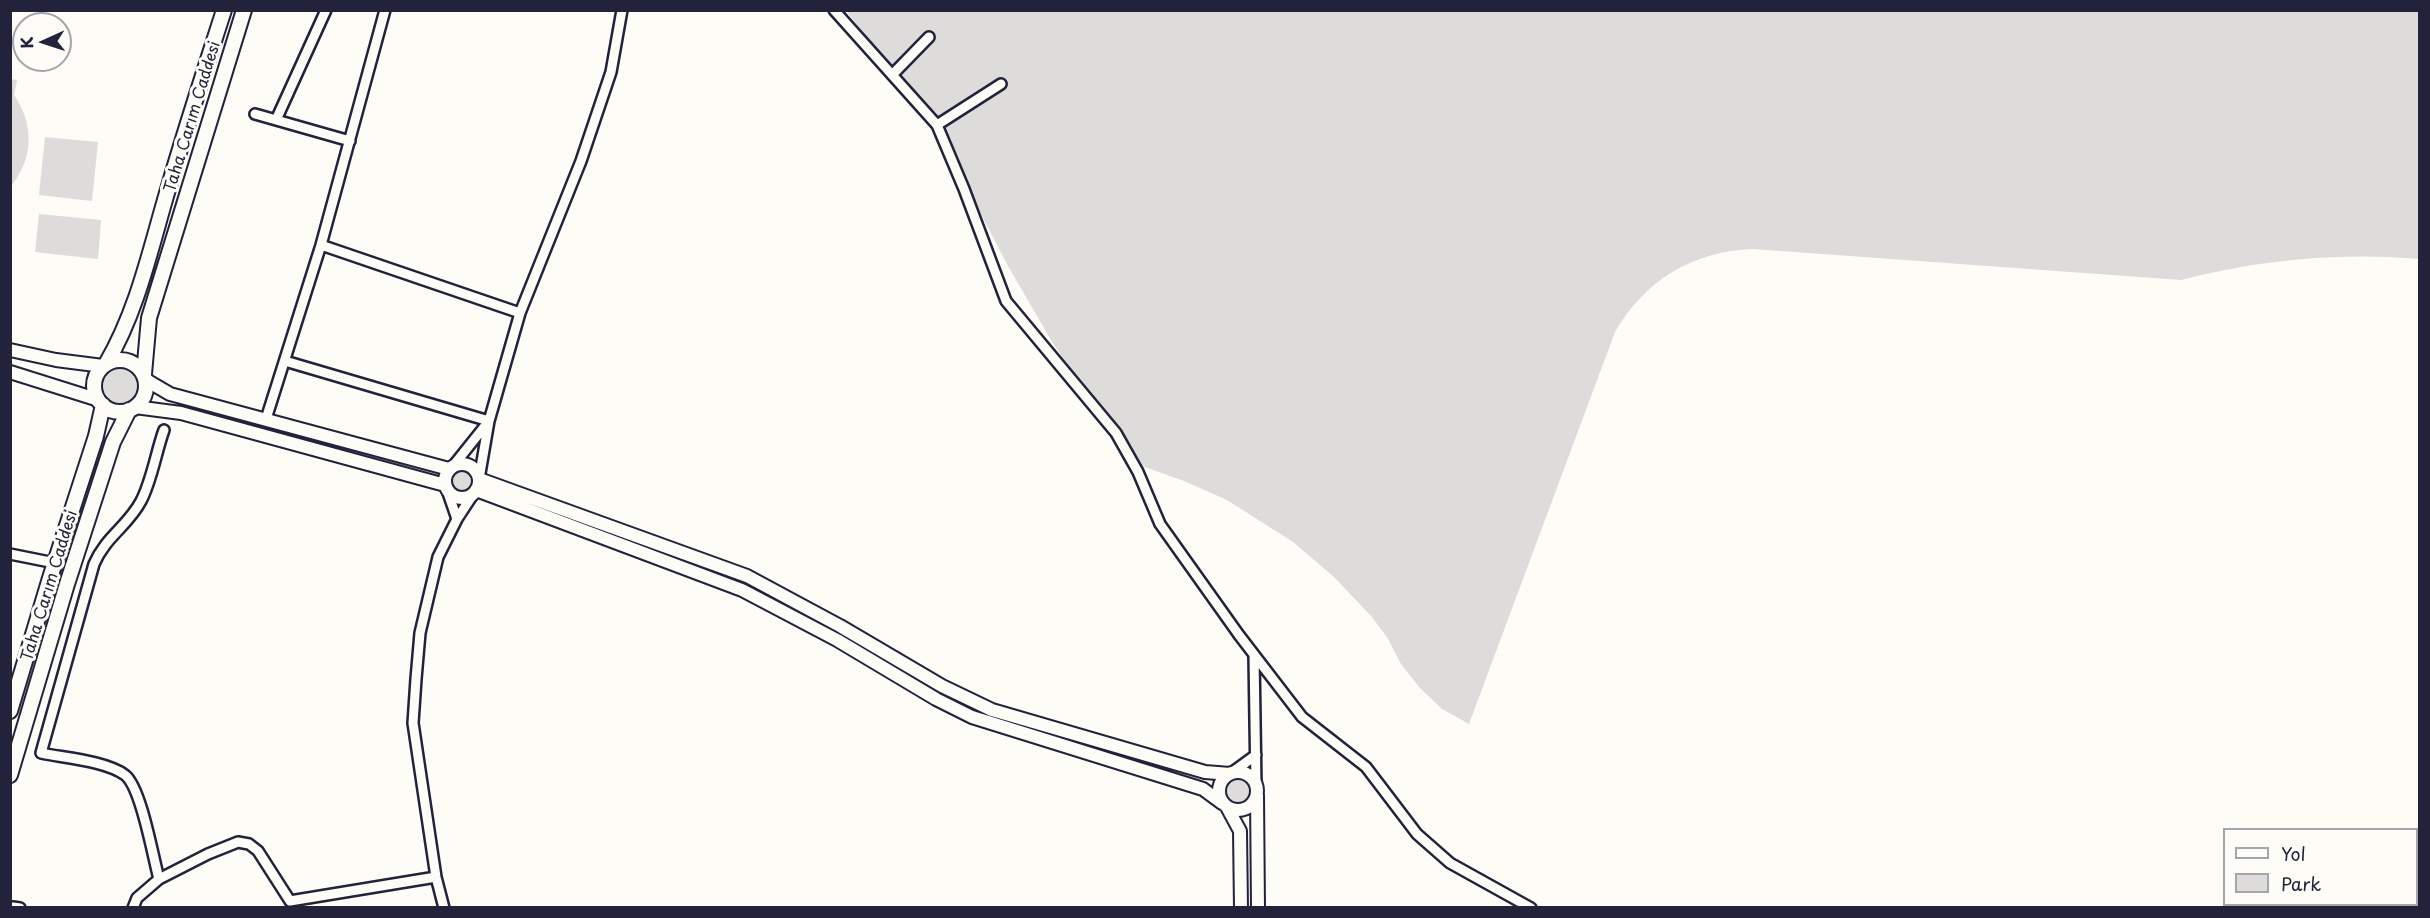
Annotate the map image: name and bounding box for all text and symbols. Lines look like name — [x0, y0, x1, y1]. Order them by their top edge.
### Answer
north arrow — [12, 12, 72, 72]
text: K — [14, 36, 38, 49]
street label: Taha Carım Caddesi — [161, 39, 225, 195]
street label: Taha Carım Caddesi — [18, 508, 82, 664]
legend — [2223, 828, 2418, 906]
text: Yol — [2281, 840, 2306, 867]
text: Park — [2281, 870, 2321, 897]

